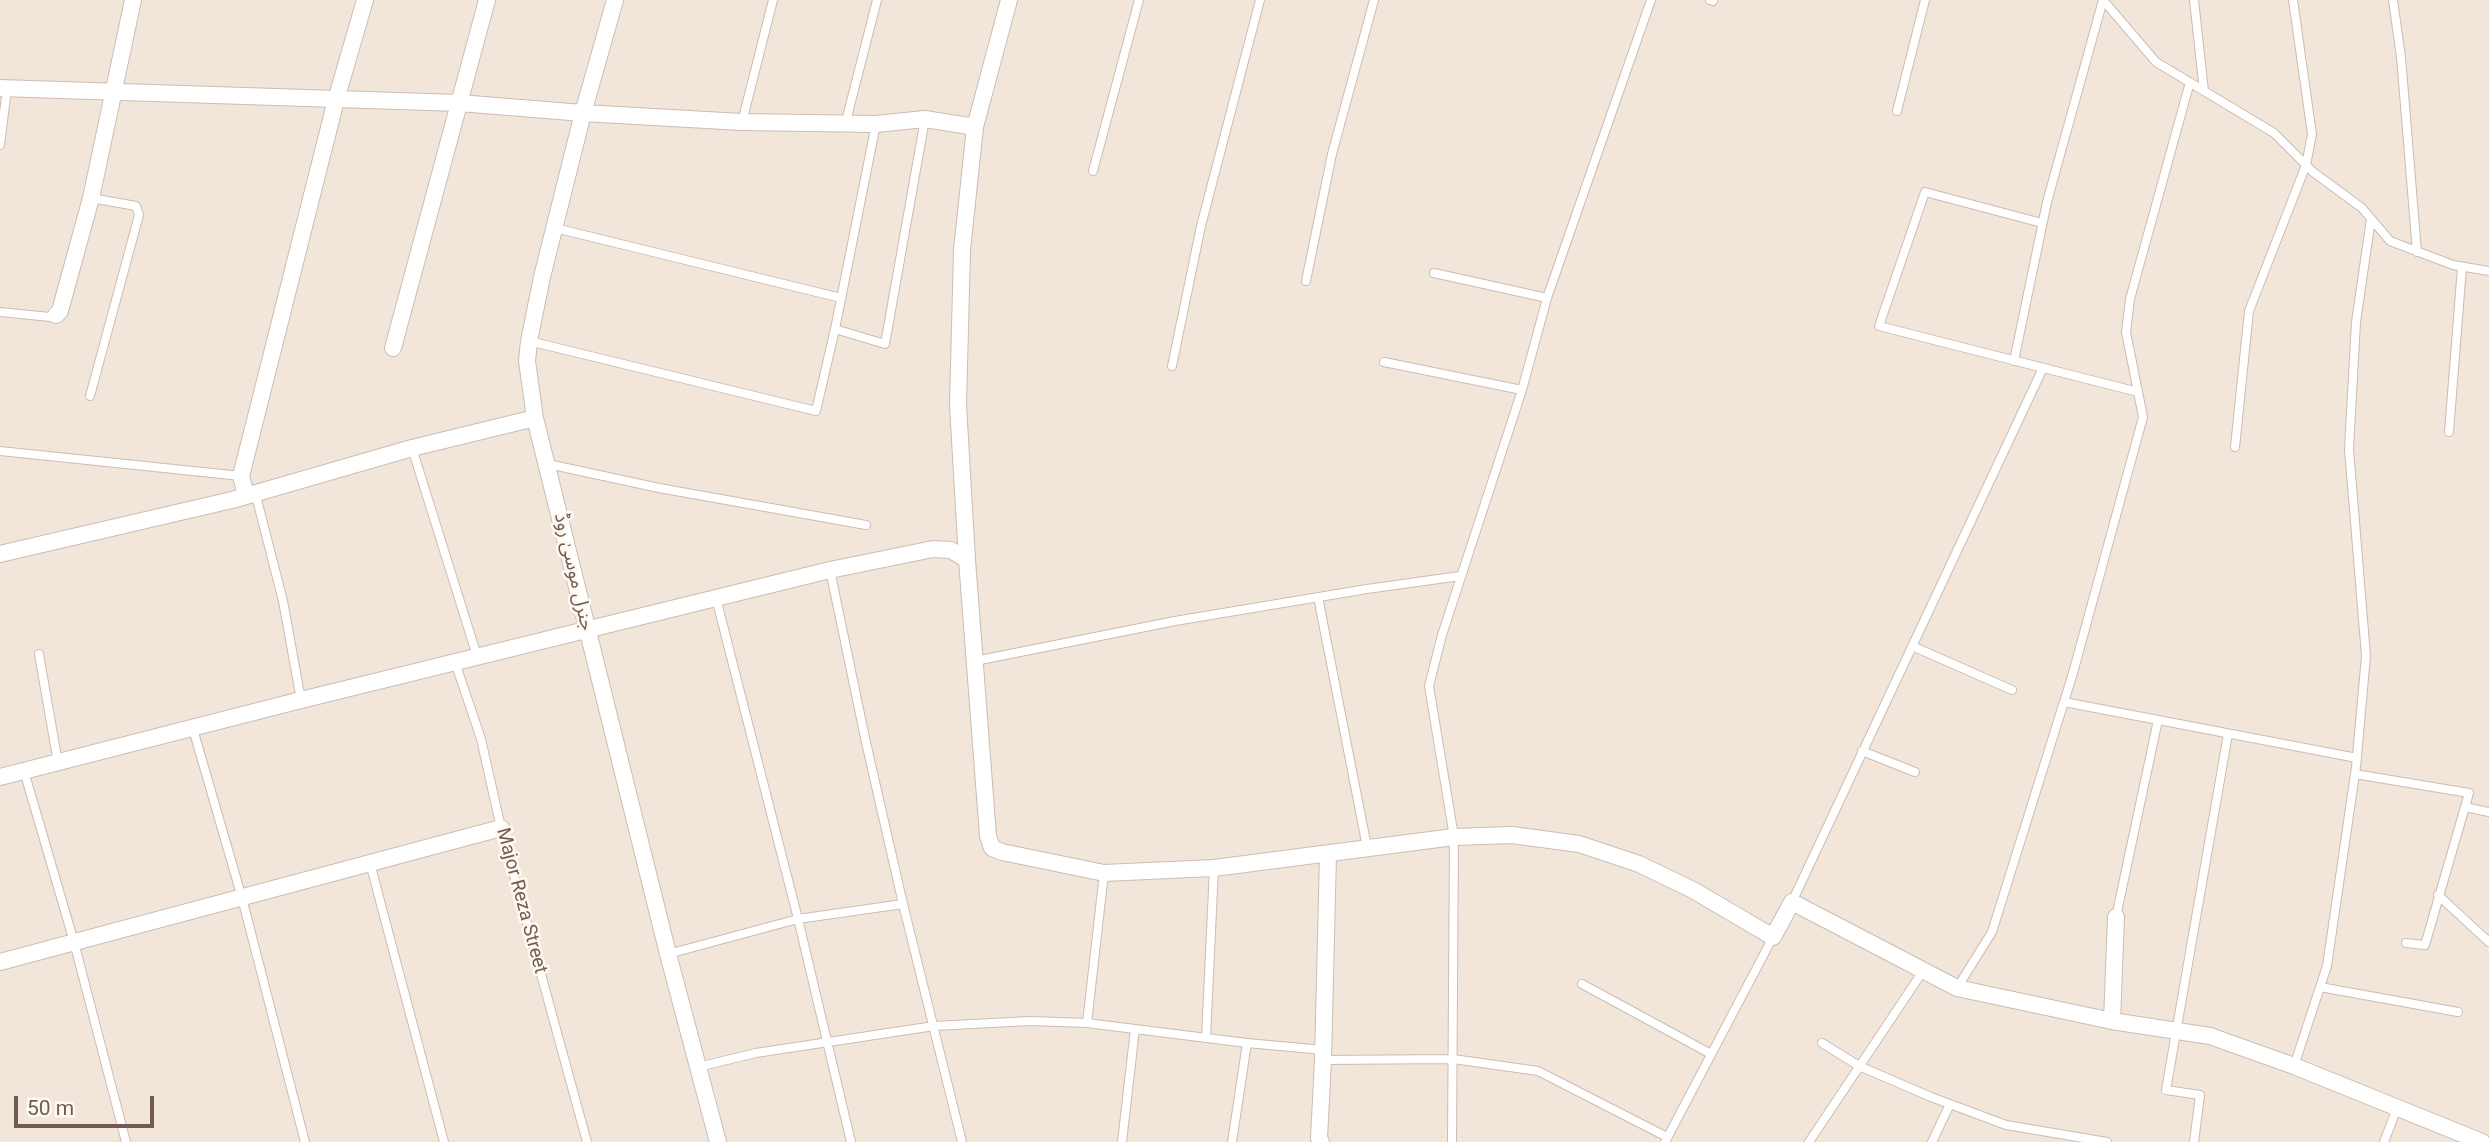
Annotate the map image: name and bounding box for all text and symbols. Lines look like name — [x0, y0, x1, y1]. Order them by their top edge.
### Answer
street label: جنرل موسیٰ روڈ — [548, 511, 598, 633]
street label: Major Reza Street — [491, 826, 551, 976]
scale bar — [18, 1082, 158, 1126]
text: 50 m — [27, 1096, 74, 1120]

